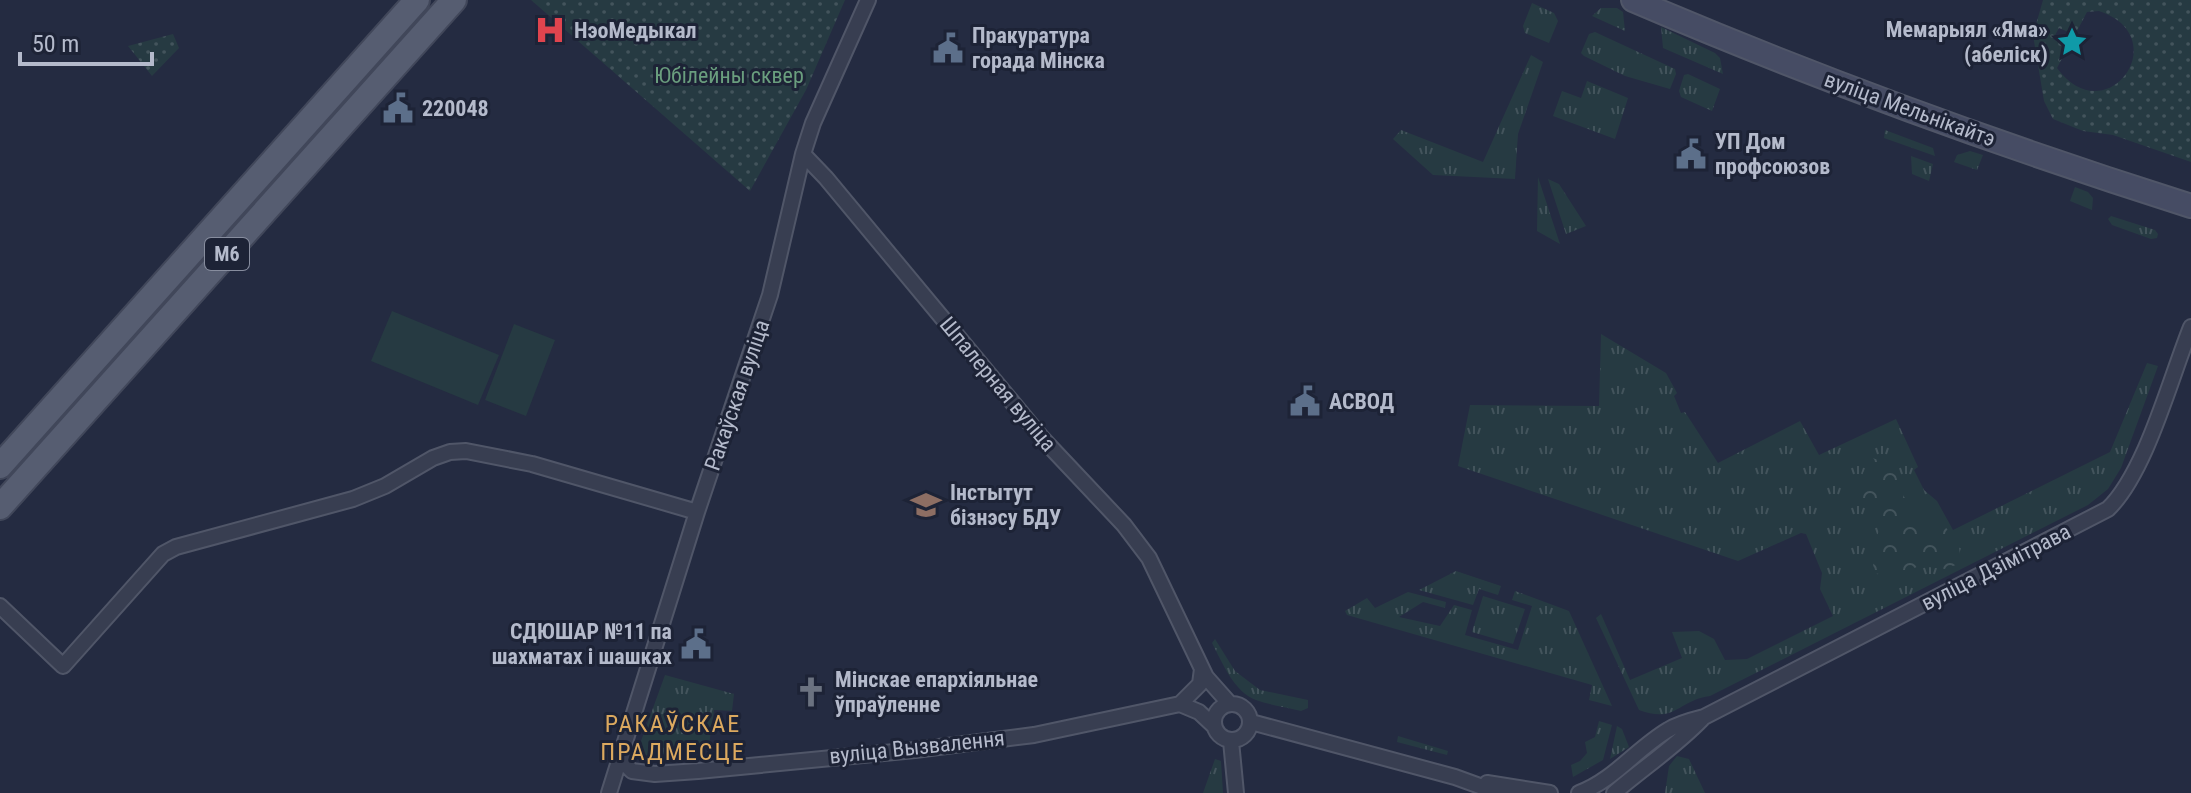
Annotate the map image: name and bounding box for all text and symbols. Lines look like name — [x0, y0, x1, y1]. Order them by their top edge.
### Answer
hospital icon: НэоМедыкал — [533, 13, 567, 47]
scale bar — [20, 16, 152, 66]
place label: Мемарыял «Яма» (абеліск) — [1886, 17, 2048, 67]
place label: НэоМедыкал — [574, 18, 697, 43]
place label: Пракуратура горада Мінска — [972, 23, 1105, 73]
place icon: Мемарыял «Яма» (абеліск) — [2055, 25, 2089, 59]
text: 50 m — [32, 30, 79, 58]
public building icon: Пракуратура горада Мінска — [931, 31, 965, 65]
park label: Юбілейны сквер — [654, 63, 804, 88]
street label: вуліца Мельнікайтэ — [1821, 66, 1999, 152]
public building icon: 220048 — [381, 91, 415, 125]
place label: 220048 — [422, 96, 489, 121]
place label: УП Дом профсоюзов — [1715, 129, 1830, 179]
public building icon: УП Дом профсоюзов — [1674, 137, 1708, 171]
road number: М6 — [205, 238, 249, 270]
street label: Шпалерная вуліца — [935, 312, 1061, 456]
street label: Ракаўская вуліца — [700, 316, 774, 474]
public building icon: АСВОД — [1288, 384, 1322, 418]
place label: АСВОД — [1329, 389, 1395, 414]
place label: Інстытут бізнэсу БДУ — [950, 480, 1061, 530]
school or university icon: Інстытут бізнэсу БДУ — [909, 488, 943, 522]
street label: вуліца Дзімітрава — [1917, 519, 2075, 615]
place label: СДЮШАР №11 па шахматах і шашках — [492, 619, 672, 669]
public building icon: СДЮШАР №11 па шахматах і шашках — [679, 627, 713, 661]
place label: Мінскае епархіяльнае ўпраўленне — [835, 667, 1038, 717]
church icon: Мінскае епархіяльнае ўпраўленне — [794, 675, 828, 709]
district label: РАКАЎСКАЕ ПРАДМЕСЦЕ — [600, 710, 746, 766]
street label: вуліца Вызвалення — [828, 725, 1006, 769]

